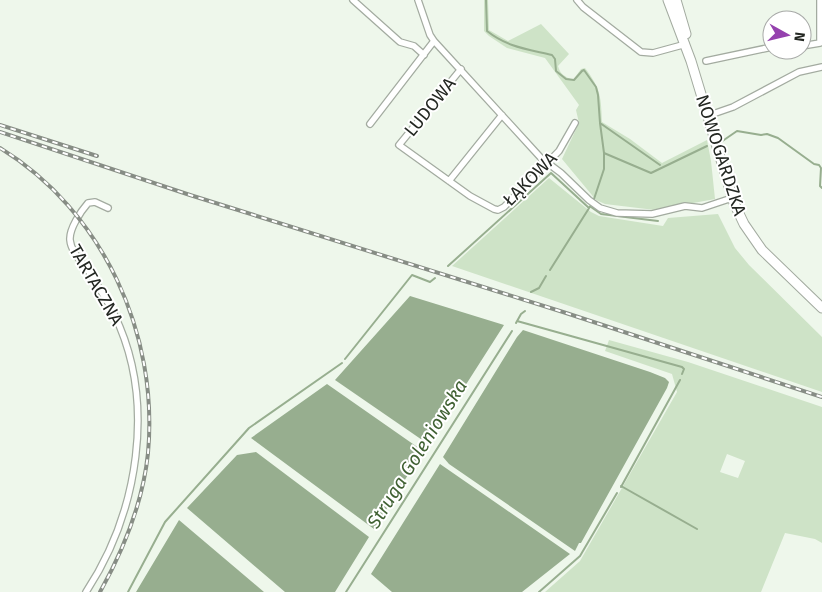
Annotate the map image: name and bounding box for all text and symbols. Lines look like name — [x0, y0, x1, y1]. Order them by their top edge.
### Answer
north arrow — [762, 10, 812, 60]
text: N — [790, 31, 808, 43]
street label: LUDOWA — [400, 72, 461, 141]
street label: NOWOGARDZKA — [691, 92, 751, 219]
street label: ŁĄKOWA — [498, 147, 562, 211]
street label: TARTACZNA — [64, 241, 128, 330]
water label: Struga Goleniowska — [361, 376, 472, 533]

